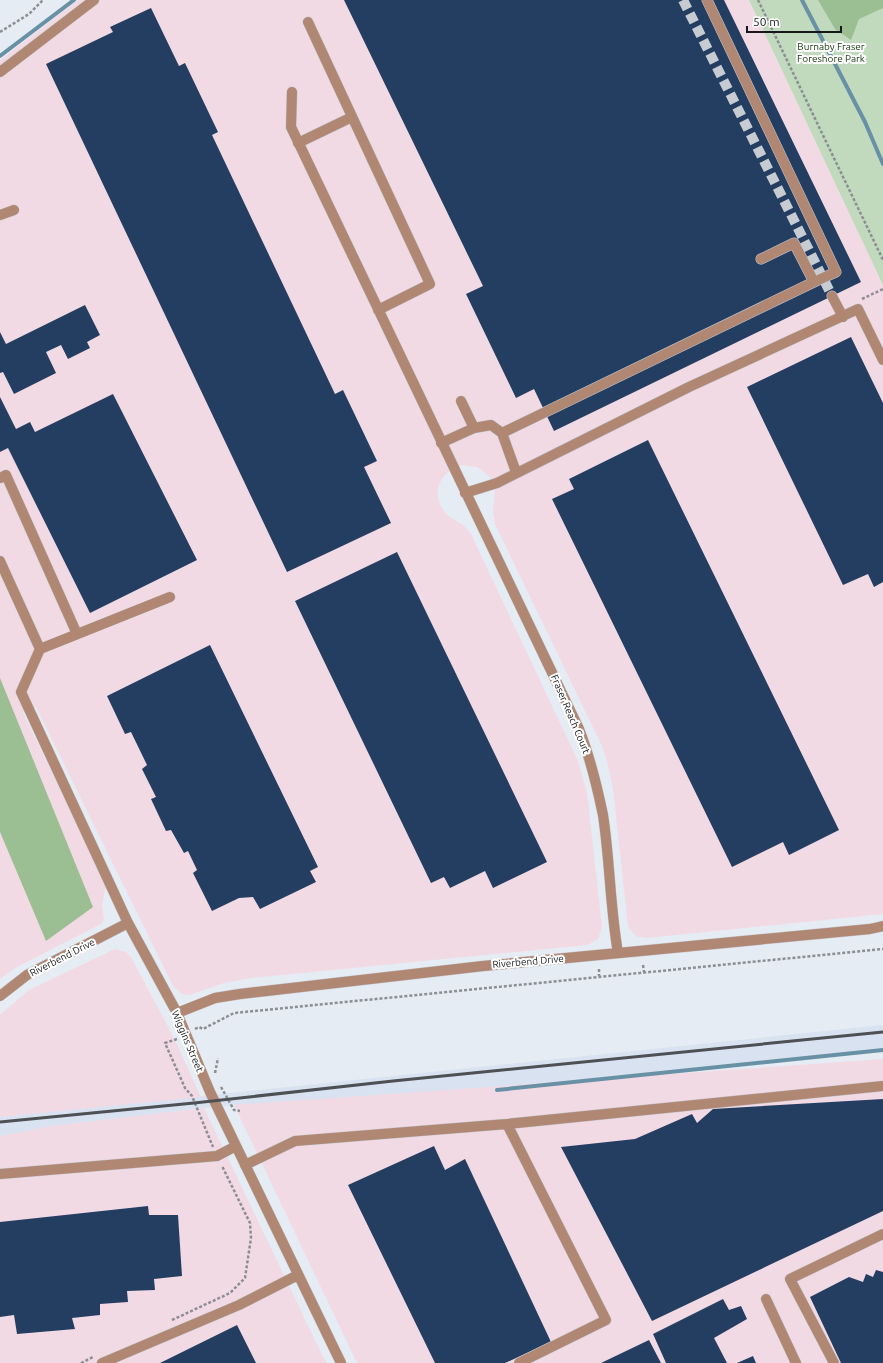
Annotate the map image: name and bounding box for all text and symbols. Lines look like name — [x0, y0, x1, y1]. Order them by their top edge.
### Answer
scale bar — [747, 8, 841, 34]
text: 50 m — [753, 15, 780, 28]
park label: Burnaby Fraser Foreshore Park — [797, 41, 865, 64]
street label: Fraser Reach Court — [549, 673, 592, 755]
street label: Riverbend Drive — [28, 936, 97, 979]
street label: Riverbend Drive — [492, 953, 564, 970]
street label: Wiggins Street — [170, 1009, 206, 1074]

